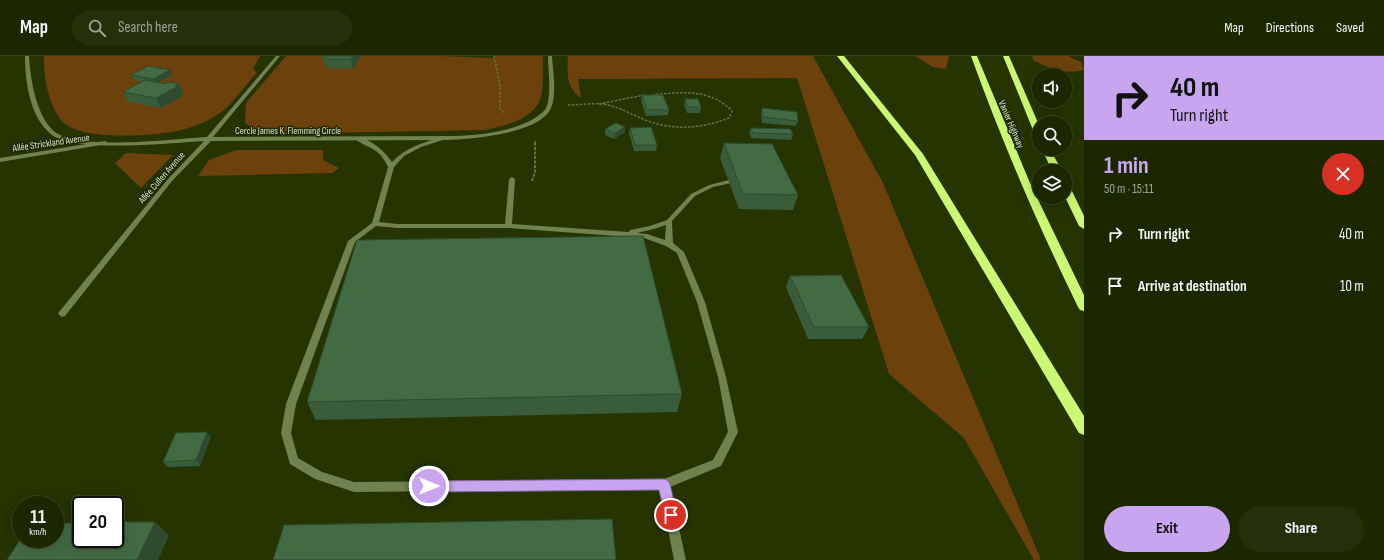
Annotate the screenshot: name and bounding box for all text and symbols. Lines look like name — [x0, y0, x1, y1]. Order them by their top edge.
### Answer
search box — [72, 10, 352, 46]
text: Map — [20, 16, 48, 39]
icon: search — [86, 17, 108, 39]
text: Search here — [118, 18, 178, 37]
text: Map — [1224, 19, 1244, 36]
text: Directions — [1266, 19, 1314, 36]
text: Saved — [1336, 19, 1364, 36]
map controls — [1032, 68, 1072, 204]
button: sound — [1032, 68, 1072, 108]
text: 40 m — [1170, 71, 1219, 104]
icon: right — [1104, 72, 1156, 124]
street label: Vanier Highway — [996, 99, 1027, 150]
text: Turn right — [1170, 105, 1228, 126]
button: search — [1032, 116, 1072, 156]
street label: Cercle James K. Flemming Circle — [235, 125, 341, 137]
street label: Allée Strickland Avenue — [11, 132, 91, 154]
street label: Allée Cullen Avenue — [135, 149, 188, 207]
text: 1 min — [1104, 151, 1149, 180]
button: close — [1322, 153, 1364, 195]
button: layers — [1032, 164, 1072, 204]
text: 50 m · 15:11 — [1104, 181, 1153, 197]
icon: right — [1104, 223, 1126, 245]
text: Turn right — [1138, 225, 1190, 244]
text: 40 m — [1339, 225, 1364, 244]
icon: arrive — [1104, 275, 1126, 297]
text: Arrive at destination — [1138, 277, 1247, 296]
text: 10 m — [1340, 277, 1364, 296]
position arrow — [408, 465, 450, 507]
speed limit sign: 20 — [72, 496, 124, 548]
pin — [654, 498, 688, 532]
icon: arrive — [660, 504, 682, 526]
text: 11 — [30, 505, 46, 529]
button: Exit — [1104, 506, 1230, 552]
button: Share — [1238, 506, 1364, 552]
text: km/h — [29, 526, 47, 538]

